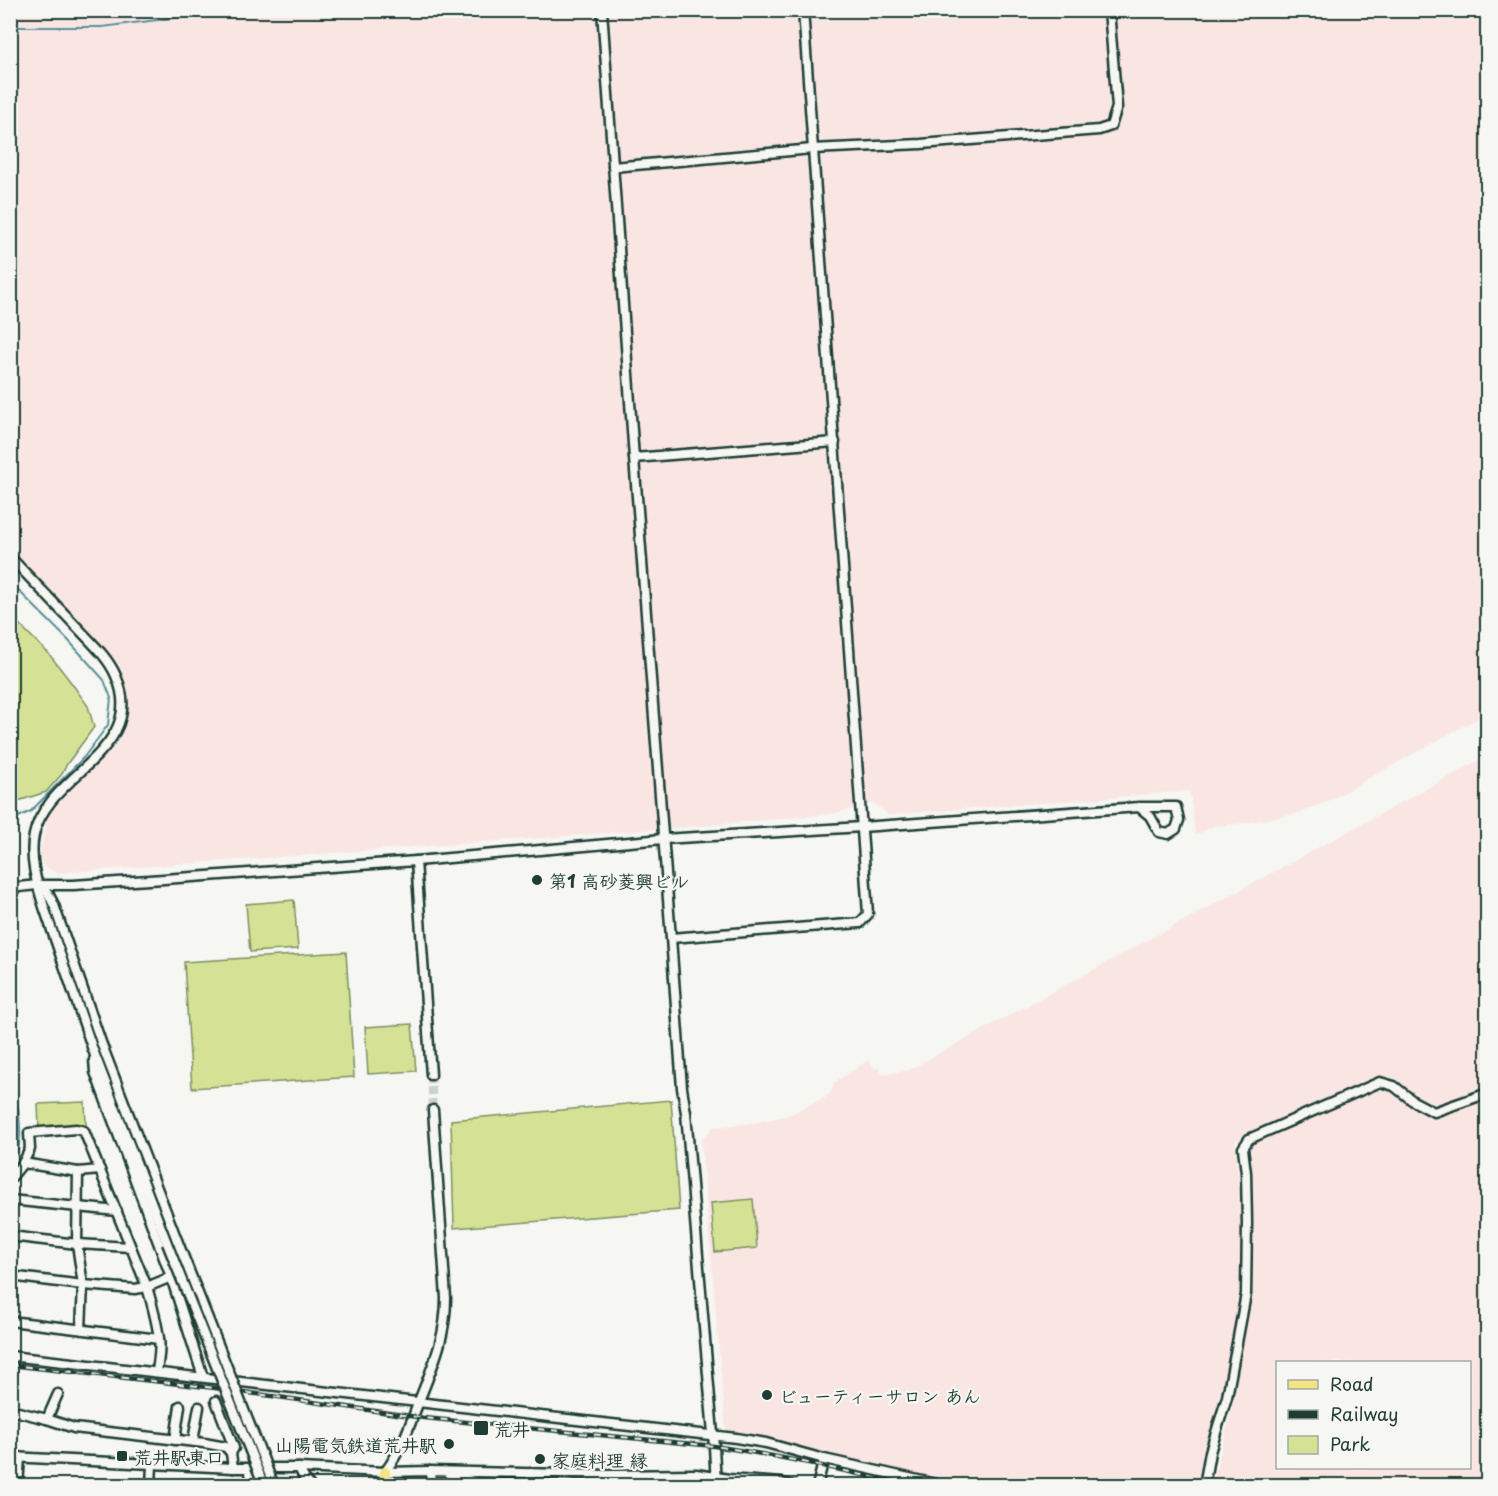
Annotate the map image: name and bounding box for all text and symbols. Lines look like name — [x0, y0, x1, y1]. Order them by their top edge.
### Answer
place label: 第1 高砂菱興ビル — [549, 867, 689, 894]
marker: 第1 高砂菱興ビル — [530, 873, 544, 887]
legend — [1276, 1361, 1471, 1469]
text: Road — [1330, 1370, 1374, 1397]
place label: ビューティーサロン あん — [779, 1382, 981, 1409]
marker: ビューティーサロン あん — [760, 1388, 774, 1402]
text: Railway — [1330, 1400, 1398, 1427]
place label: 荒井 — [494, 1415, 530, 1442]
marker: 荒井 — [472, 1419, 490, 1437]
text: Park — [1330, 1430, 1370, 1457]
place label: 山陽電気鉄道荒井駅 — [275, 1431, 437, 1458]
marker: 山陽電気鉄道荒井駅 — [442, 1437, 456, 1451]
place label: 荒井駅東口 — [134, 1443, 224, 1470]
place label: 家庭料理 縁 — [552, 1446, 648, 1473]
marker: 荒井駅東口 — [115, 1449, 129, 1463]
marker: 家庭料理 縁 — [533, 1452, 547, 1466]

